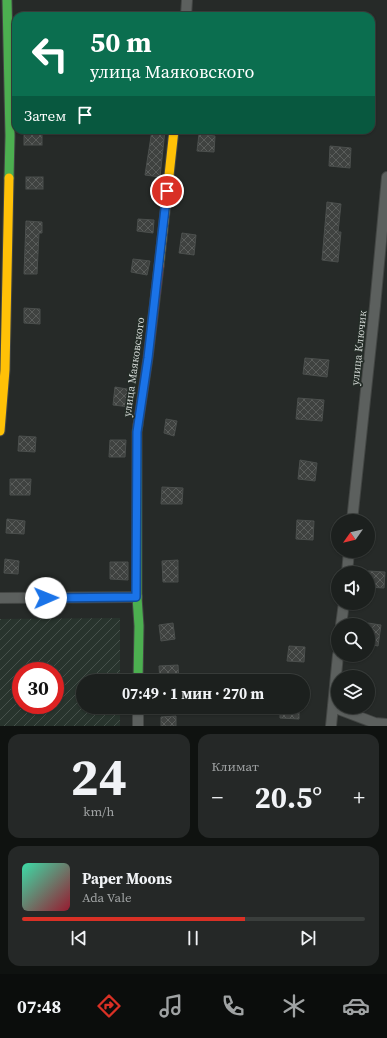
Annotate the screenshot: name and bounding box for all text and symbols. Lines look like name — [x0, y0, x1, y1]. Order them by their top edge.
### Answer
text: 50 m — [90, 23, 152, 61]
icon: left — [24, 28, 76, 80]
text: улица Маяковского — [90, 59, 254, 84]
icon: arrive — [74, 104, 96, 126]
text: Затем — [24, 105, 66, 126]
pin — [150, 174, 184, 208]
icon: arrive — [156, 180, 178, 202]
street label: улица Ключик — [348, 310, 370, 386]
street label: улица Маяковского — [120, 316, 148, 418]
north arrow — [331, 514, 375, 558]
map controls — [331, 514, 375, 714]
button: sound — [331, 566, 375, 610]
position arrow — [25, 577, 67, 619]
button: search — [331, 618, 375, 662]
speed limit sign: 30 — [12, 662, 64, 714]
button: layers — [331, 670, 375, 714]
text: 07:49 · 1 мин · 270 m — [122, 683, 264, 704]
text: 24 — [71, 741, 127, 812]
text: Климат — [212, 758, 259, 775]
text: 20.5° — [254, 777, 322, 818]
text: − — [212, 782, 223, 812]
text: + — [353, 782, 365, 812]
text: km/h — [83, 803, 114, 820]
text: Paper Moons — [82, 868, 172, 889]
text: Ada Vale — [82, 889, 132, 906]
icon: previous — [68, 927, 90, 949]
icon: pause — [182, 927, 204, 949]
icon: next — [297, 927, 319, 949]
icon: directions — [95, 992, 123, 1020]
icon: music — [157, 992, 185, 1020]
icon: phone — [219, 992, 247, 1020]
icon: climate — [280, 992, 308, 1020]
icon: car — [342, 992, 370, 1020]
text: 07:48 — [17, 994, 61, 1019]

